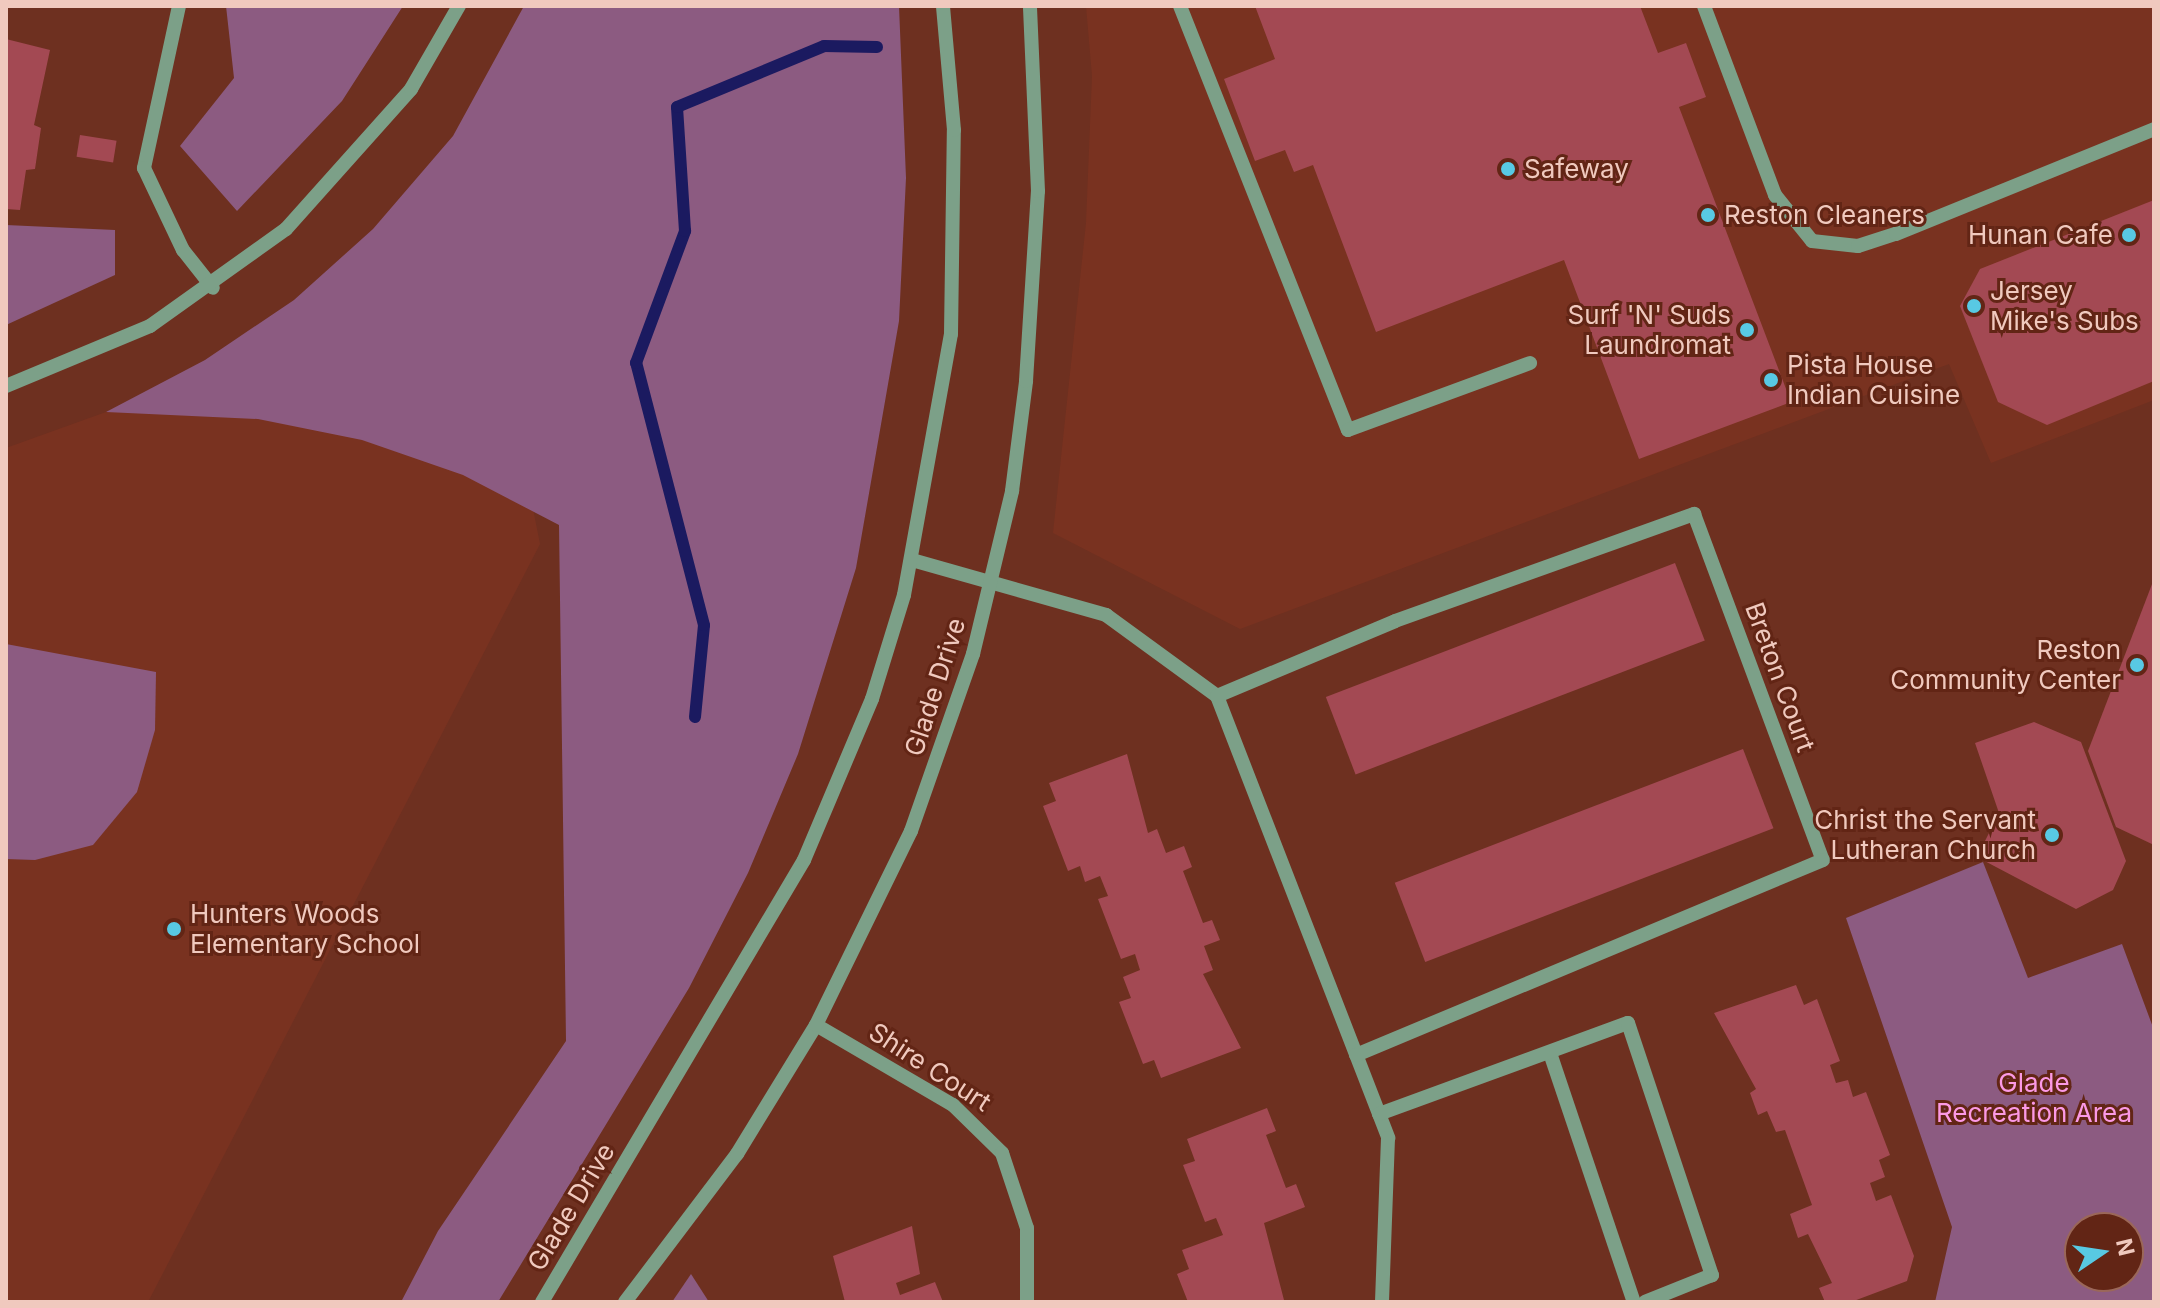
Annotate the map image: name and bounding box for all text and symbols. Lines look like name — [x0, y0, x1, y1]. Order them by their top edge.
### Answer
place label: Safeway — [1524, 153, 1629, 185]
marker: Safeway — [1499, 160, 1517, 178]
place label: Reston Cleaners — [1724, 199, 1925, 231]
marker: Reston Cleaners — [1699, 206, 1717, 224]
place label: Hunan Cafe — [1968, 219, 2113, 251]
marker: Hunan Cafe — [2120, 226, 2138, 244]
place label: Jersey Mike's Subs — [1990, 275, 2139, 336]
marker: Jersey Mike's Subs — [1965, 297, 1983, 315]
place label: Surf 'N' Suds Laundromat — [1568, 299, 1731, 360]
marker: Surf 'N' Suds Laundromat — [1738, 321, 1756, 339]
place label: Pista House Indian Cuisine — [1787, 349, 1960, 410]
marker: Pista House Indian Cuisine — [1762, 371, 1780, 389]
street label: Breton Court — [1739, 598, 1821, 756]
street label: Glade Drive — [898, 614, 972, 760]
place label: Reston Community Center — [1890, 634, 2121, 696]
marker: Reston Community Center — [2128, 656, 2146, 674]
place label: Christ the Servant Lutheran Church — [1814, 804, 2036, 866]
marker: Christ the Servant Lutheran Church — [2043, 826, 2061, 844]
place label: Hunters Woods Elementary School — [190, 898, 420, 960]
marker: Hunters Woods Elementary School — [165, 920, 183, 938]
street label: Shire Court — [863, 1016, 997, 1118]
park label: Glade Recreation Area — [1936, 1067, 2132, 1128]
street label: Glade Drive — [521, 1138, 621, 1276]
north arrow — [2064, 1212, 2144, 1292]
text: N — [2111, 1236, 2140, 1258]

